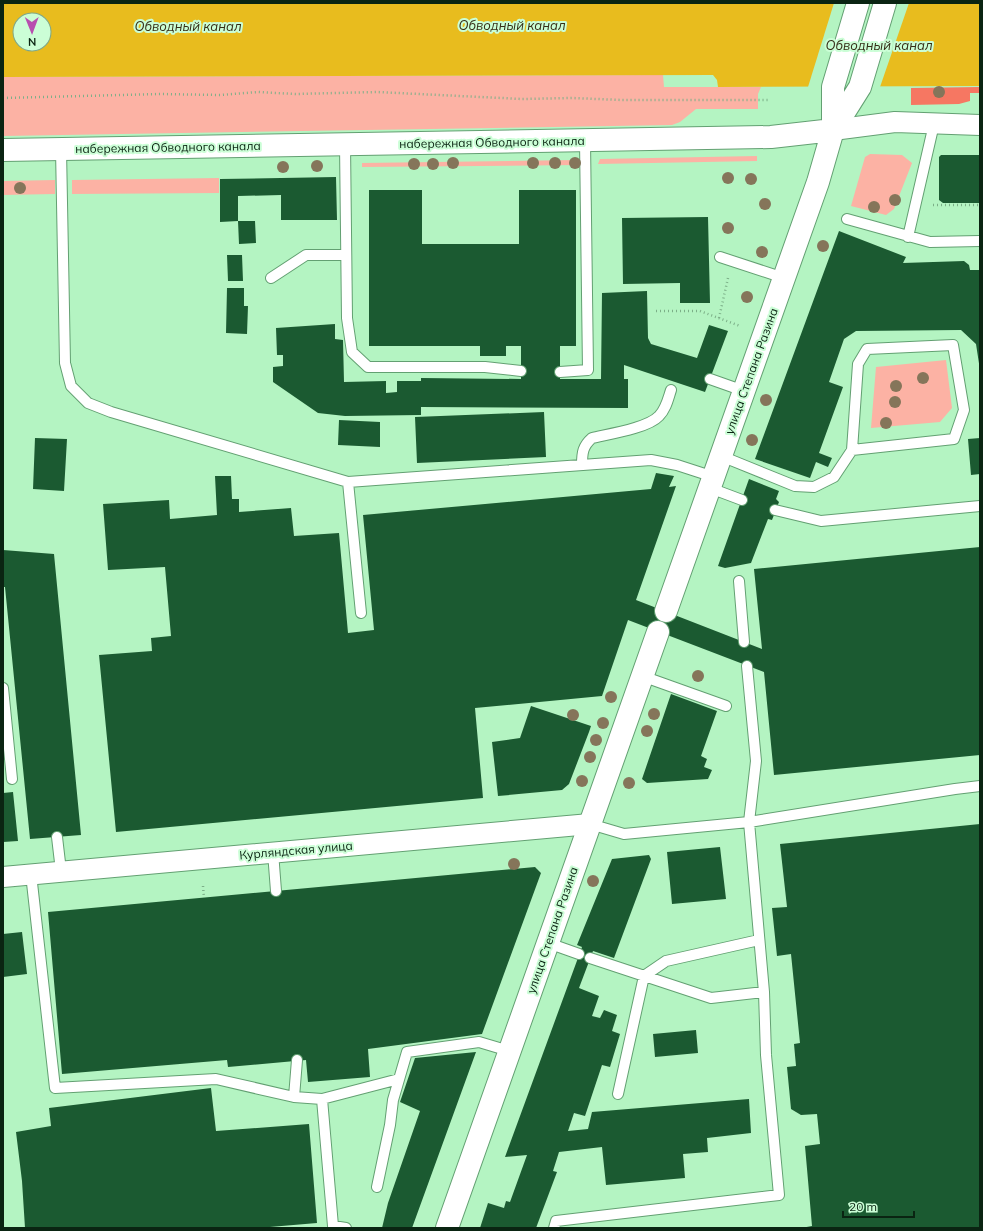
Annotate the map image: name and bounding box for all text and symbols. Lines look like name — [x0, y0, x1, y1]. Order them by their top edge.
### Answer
north arrow — [12, 12, 52, 52]
water label: Обводный канал — [458, 17, 566, 33]
water label: Обводный канал — [134, 18, 242, 34]
text: N — [28, 35, 36, 49]
water label: Обводный канал — [825, 37, 933, 53]
street label: набережная Обводного канала — [399, 133, 585, 151]
street label: набережная Обводного канала — [75, 138, 261, 156]
street label: улица Степана Разина — [721, 306, 781, 436]
street label: Курляндская улица — [239, 838, 353, 862]
street label: улица Степана Разина — [523, 865, 581, 995]
scale bar — [843, 1193, 914, 1219]
text: 20 m — [849, 1199, 877, 1214]

